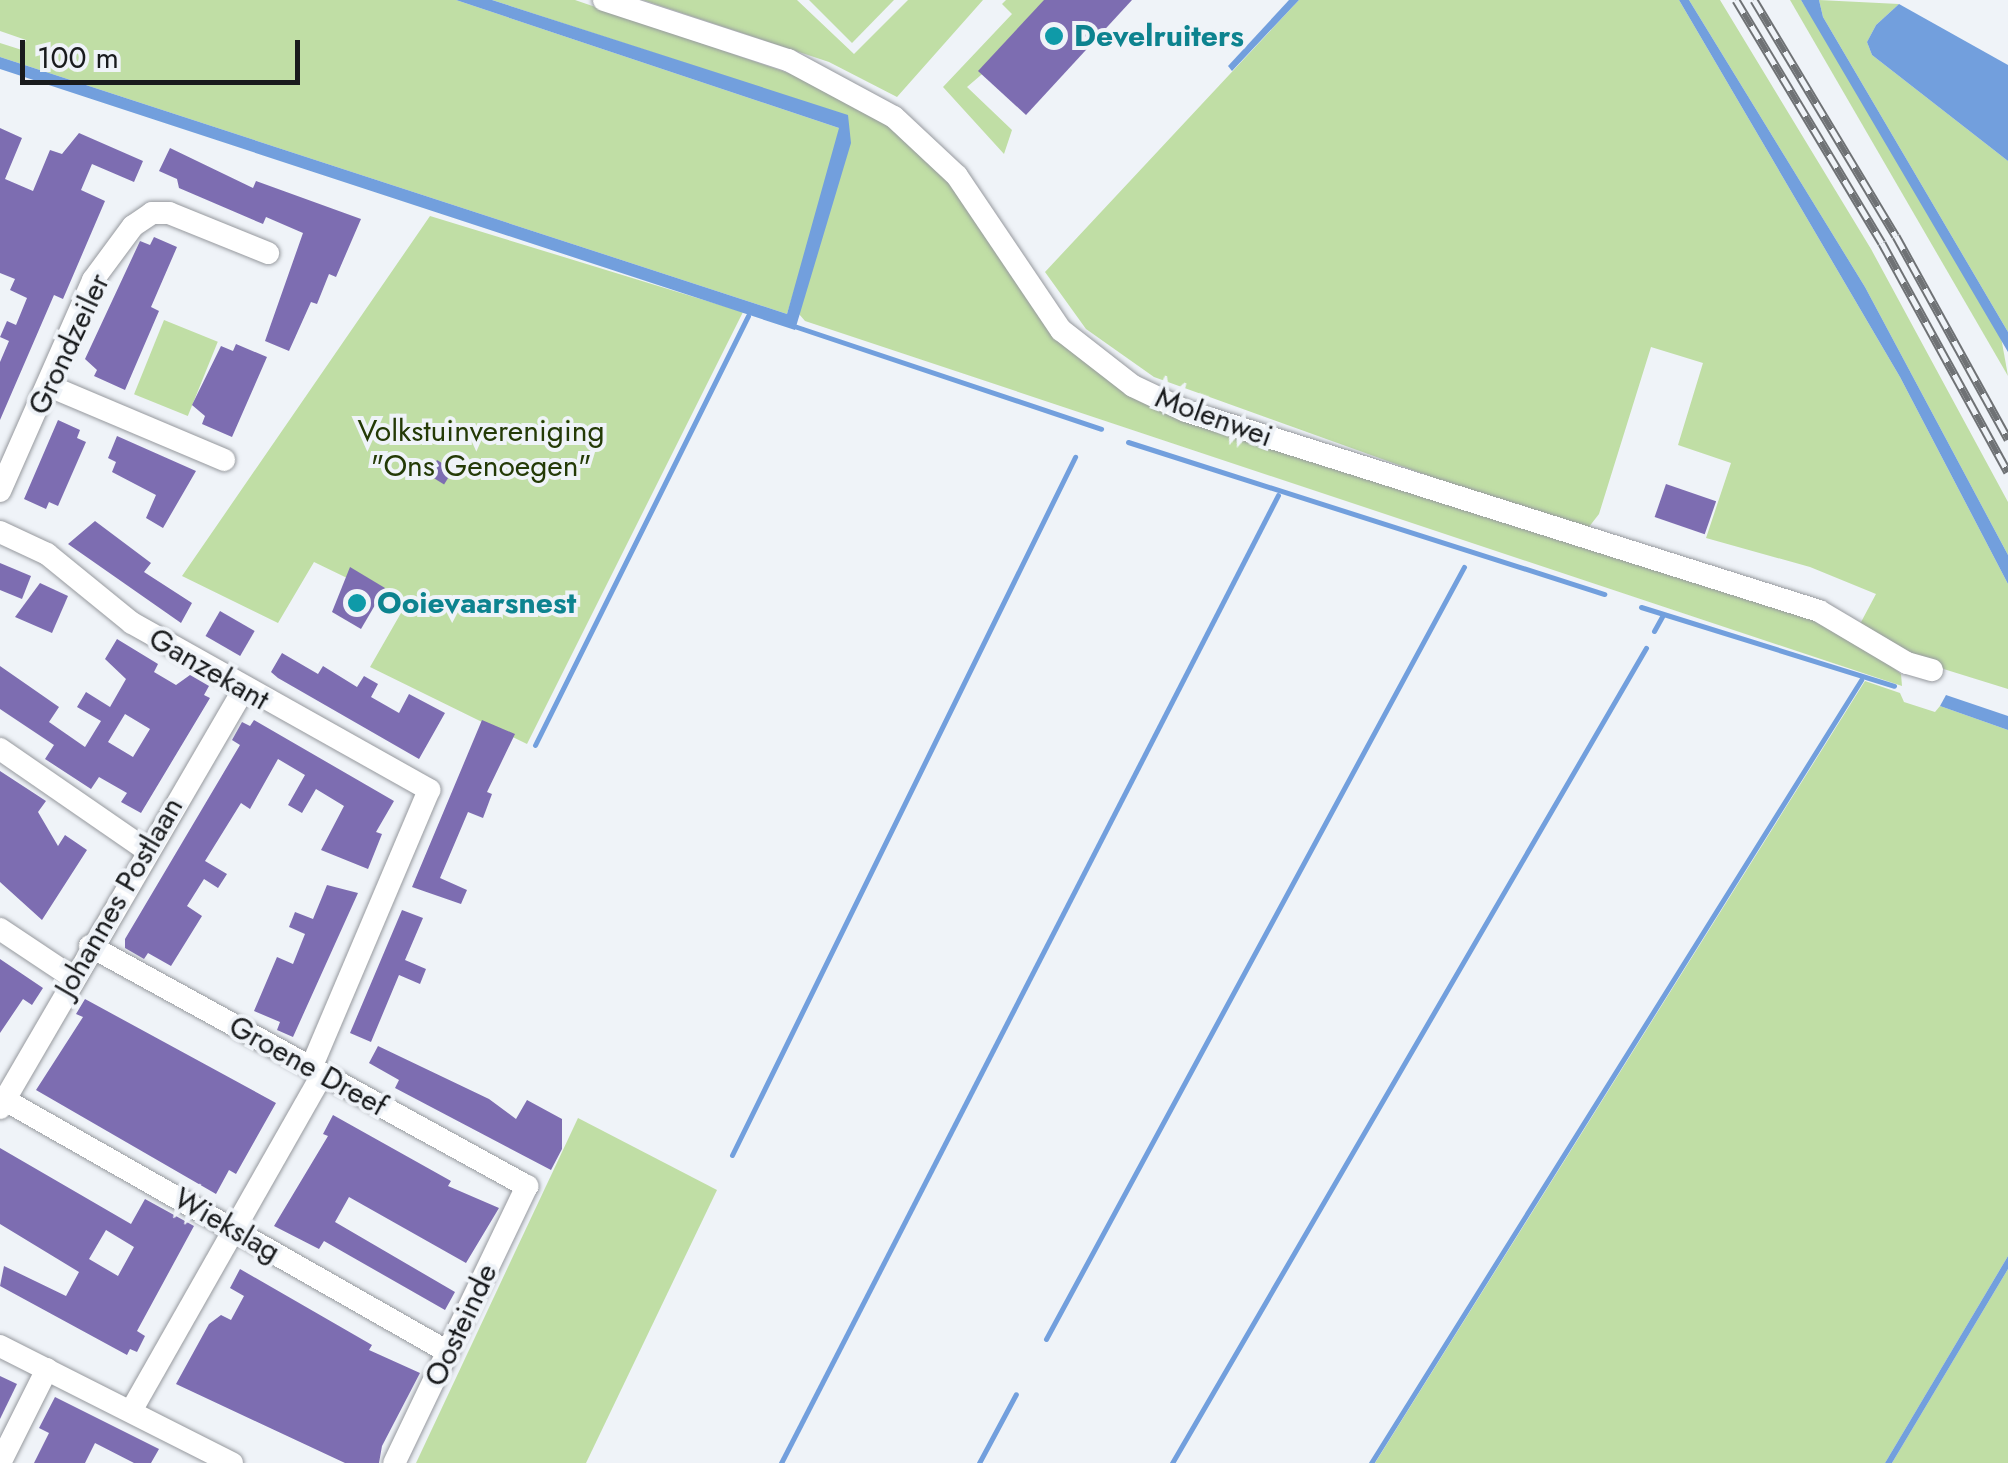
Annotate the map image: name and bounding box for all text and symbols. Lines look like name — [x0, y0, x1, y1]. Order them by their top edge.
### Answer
place label: Develruiters — [1074, 18, 1244, 54]
scale bar — [25, 20, 305, 82]
marker: Develruiters — [1043, 25, 1065, 47]
text: 100 m — [37, 36, 119, 79]
street label: Grondzeiler — [21, 268, 117, 420]
street label: Molenwei — [1151, 379, 1277, 455]
park label: Volkstuinvereniging "Ons Genoegen" — [357, 413, 605, 484]
place label: Ooievaarsnest — [377, 585, 576, 621]
marker: Ooievaarsnest — [346, 592, 368, 614]
street label: Ganzekant — [142, 620, 276, 718]
street label: Johannes Postlaan — [47, 791, 191, 1003]
street label: Groene Dreef — [223, 1008, 393, 1124]
street label: Wiekslag — [167, 1180, 287, 1270]
street label: Oosteinde — [417, 1258, 505, 1392]

